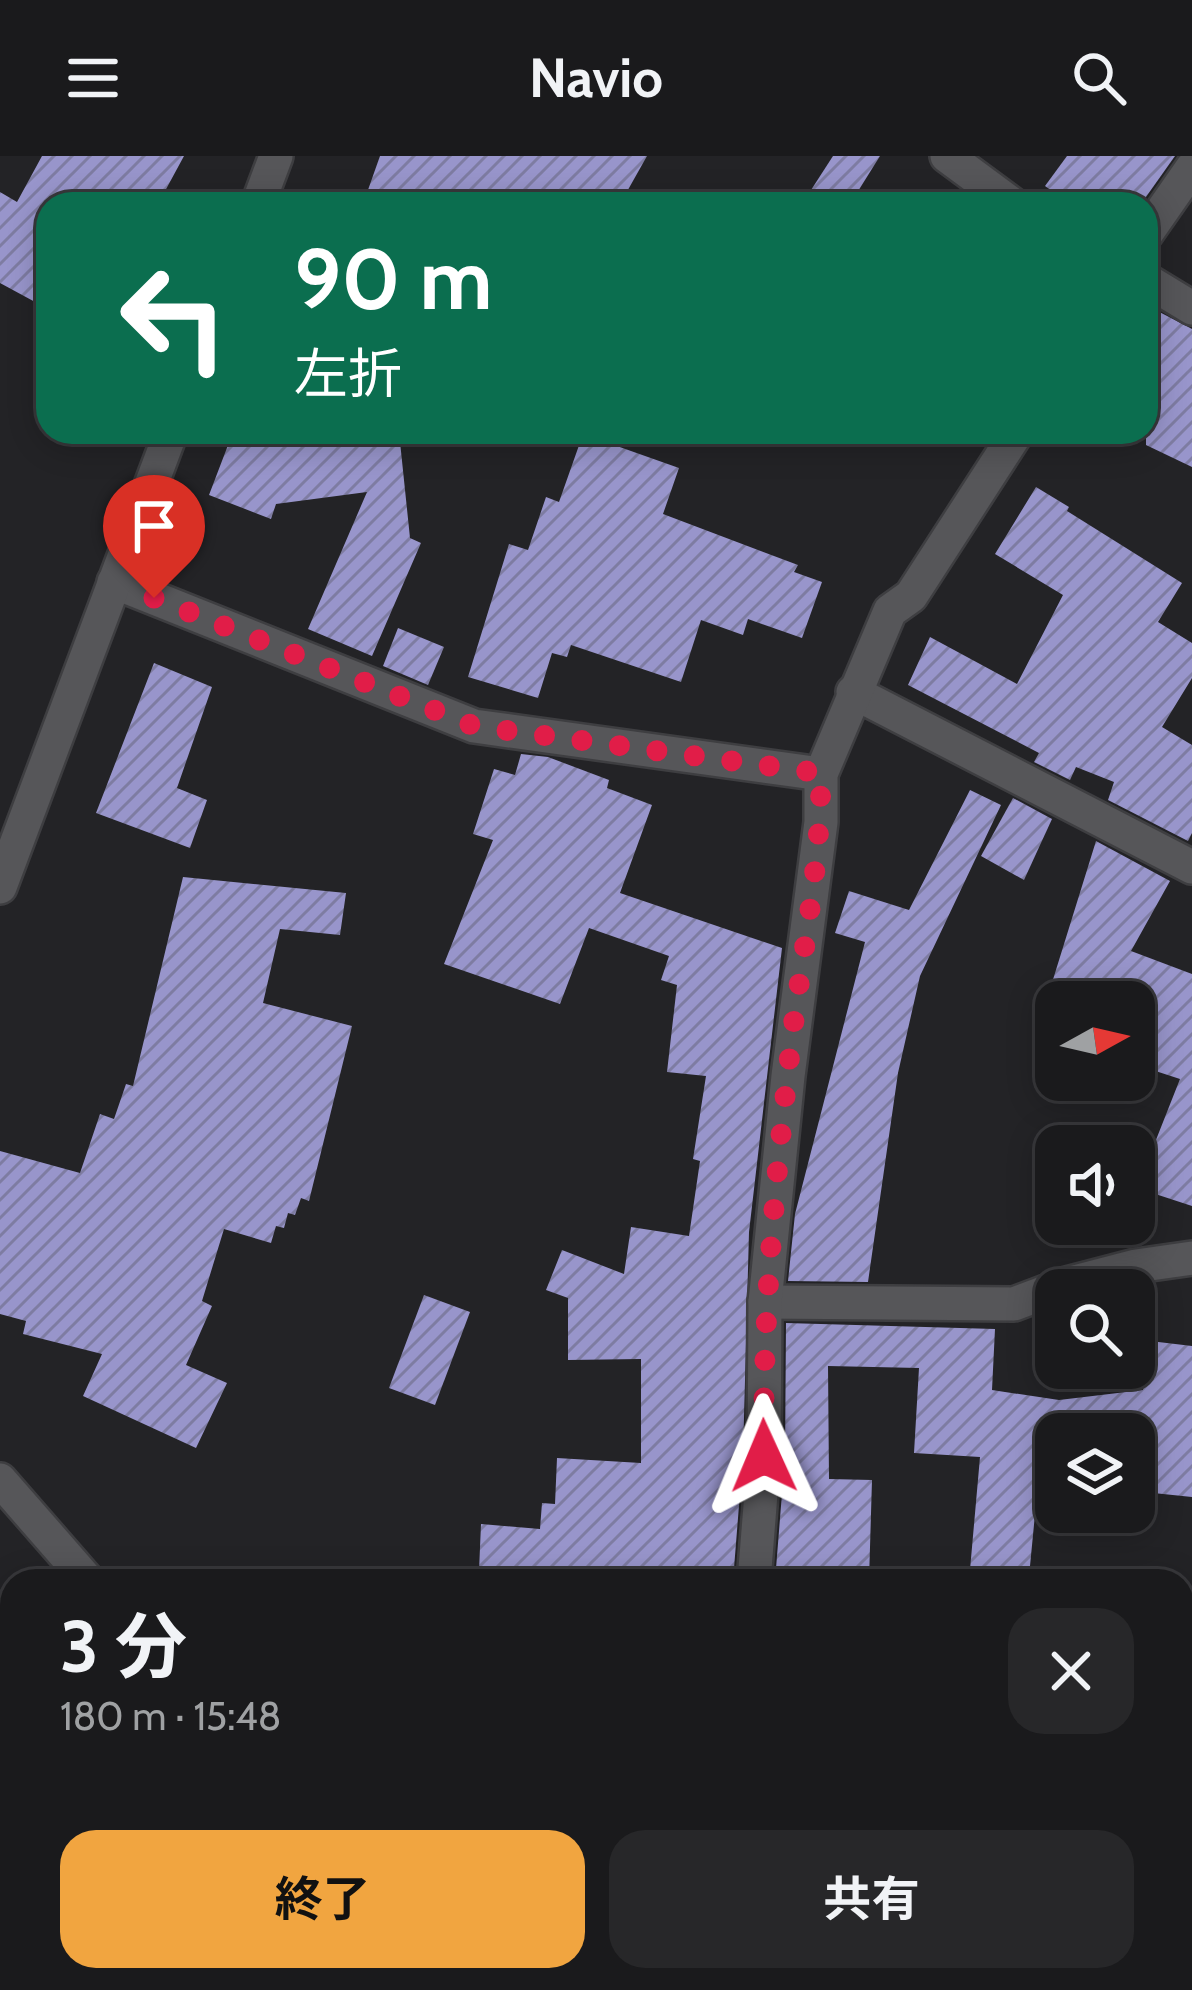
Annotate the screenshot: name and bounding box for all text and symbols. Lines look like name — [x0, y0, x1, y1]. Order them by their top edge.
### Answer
icon: menu — [60, 45, 126, 111]
text: Navio — [529, 45, 663, 111]
icon: search — [1066, 45, 1132, 111]
text: 90 m — [294, 228, 492, 330]
icon: left — [96, 240, 252, 396]
text: 左折 — [294, 341, 402, 407]
pin — [103, 475, 205, 598]
icon: arrive — [121, 493, 187, 559]
north arrow — [1035, 981, 1155, 1101]
map controls — [1035, 981, 1155, 1533]
button: sound — [1035, 1125, 1155, 1245]
button: search — [1035, 1269, 1155, 1389]
position arrow — [701, 1393, 827, 1519]
button: layers — [1035, 1413, 1155, 1533]
text: 3 分 — [60, 1603, 187, 1690]
button: close — [1008, 1608, 1134, 1734]
text: 180 m · 15:48 — [60, 1692, 281, 1740]
button: 終了 — [60, 1830, 585, 1968]
button: 共有 — [609, 1830, 1134, 1968]

